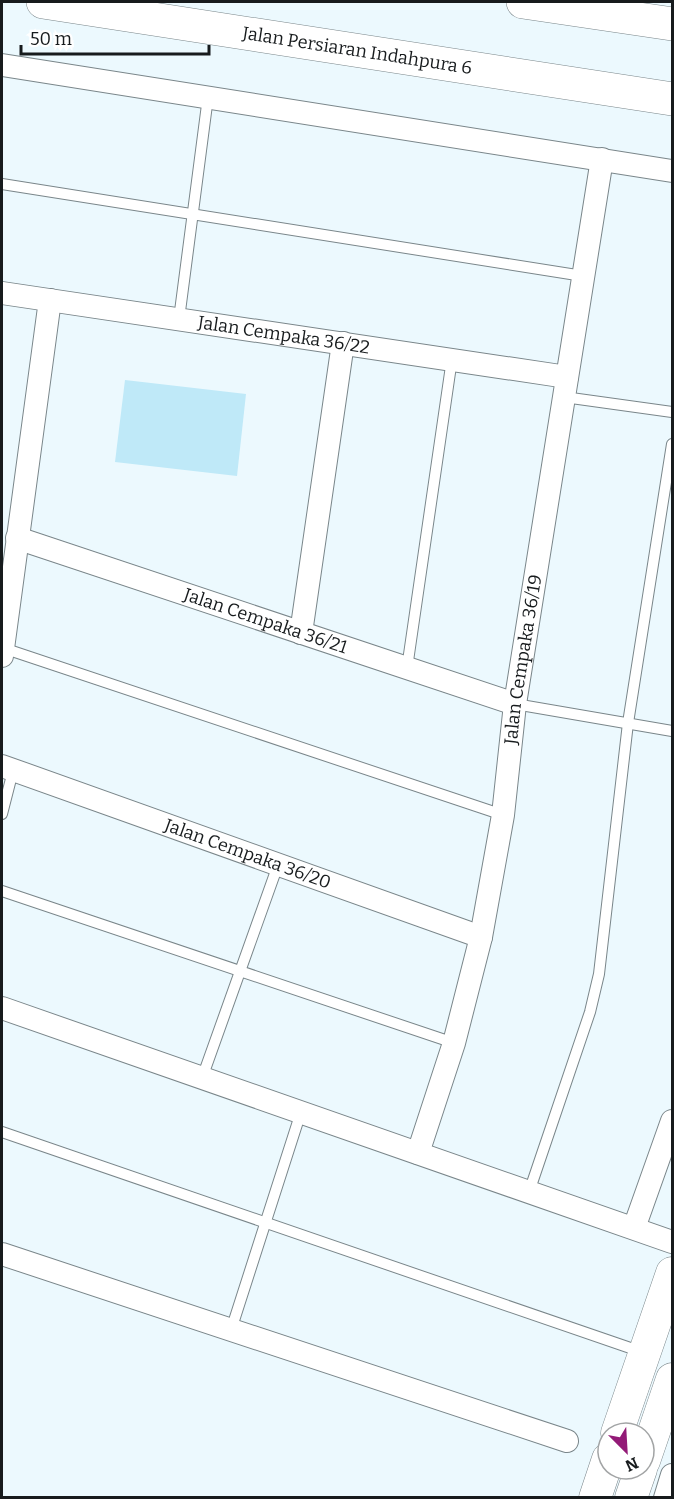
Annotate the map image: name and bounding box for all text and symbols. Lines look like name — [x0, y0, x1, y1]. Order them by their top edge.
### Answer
scale bar — [21, 18, 208, 56]
street label: Jalan Persiaran Indahpura 6 — [240, 22, 473, 79]
text: 50 m — [30, 28, 72, 50]
street label: Jalan Cempaka 36/22 — [196, 311, 371, 359]
street label: Jalan Cempaka 36/19 — [500, 573, 547, 746]
street label: Jalan Cempaka 36/21 — [180, 583, 351, 659]
street label: Jalan Cempaka 36/20 — [161, 814, 334, 894]
north arrow — [596, 1421, 656, 1481]
text: N — [622, 1453, 641, 1475]

